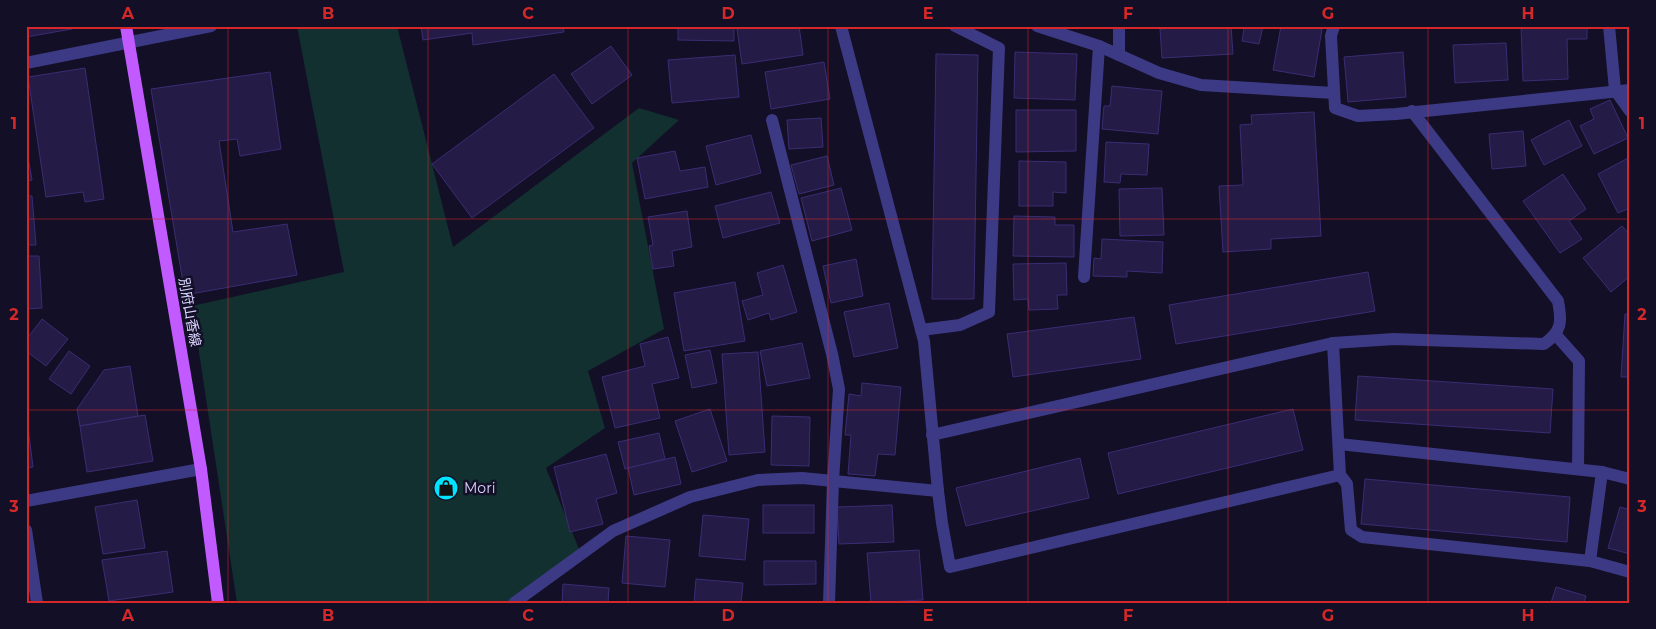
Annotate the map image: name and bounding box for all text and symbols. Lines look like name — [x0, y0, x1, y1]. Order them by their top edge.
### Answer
text: A — [121, 4, 135, 23]
text: B — [322, 4, 334, 23]
text: C — [522, 4, 534, 23]
text: D — [721, 4, 735, 23]
text: E — [923, 4, 933, 23]
text: F — [1123, 4, 1133, 23]
text: G — [1322, 4, 1334, 23]
text: H — [1522, 4, 1534, 23]
text: 1 — [11, 114, 17, 133]
text: 1 — [1639, 114, 1645, 133]
street label: 別府山香線 — [175, 276, 205, 348]
text: 2 — [9, 305, 19, 324]
text: 2 — [1637, 305, 1647, 324]
shop icon: Mori — [433, 475, 459, 501]
place label: Mori — [464, 479, 495, 497]
text: 3 — [8, 497, 19, 516]
text: 3 — [1636, 497, 1647, 516]
text: A — [121, 606, 135, 625]
text: B — [322, 606, 334, 625]
text: C — [522, 606, 534, 625]
text: D — [721, 606, 735, 625]
text: E — [923, 606, 933, 625]
text: F — [1123, 606, 1133, 625]
text: G — [1322, 606, 1334, 625]
text: H — [1522, 606, 1534, 625]

